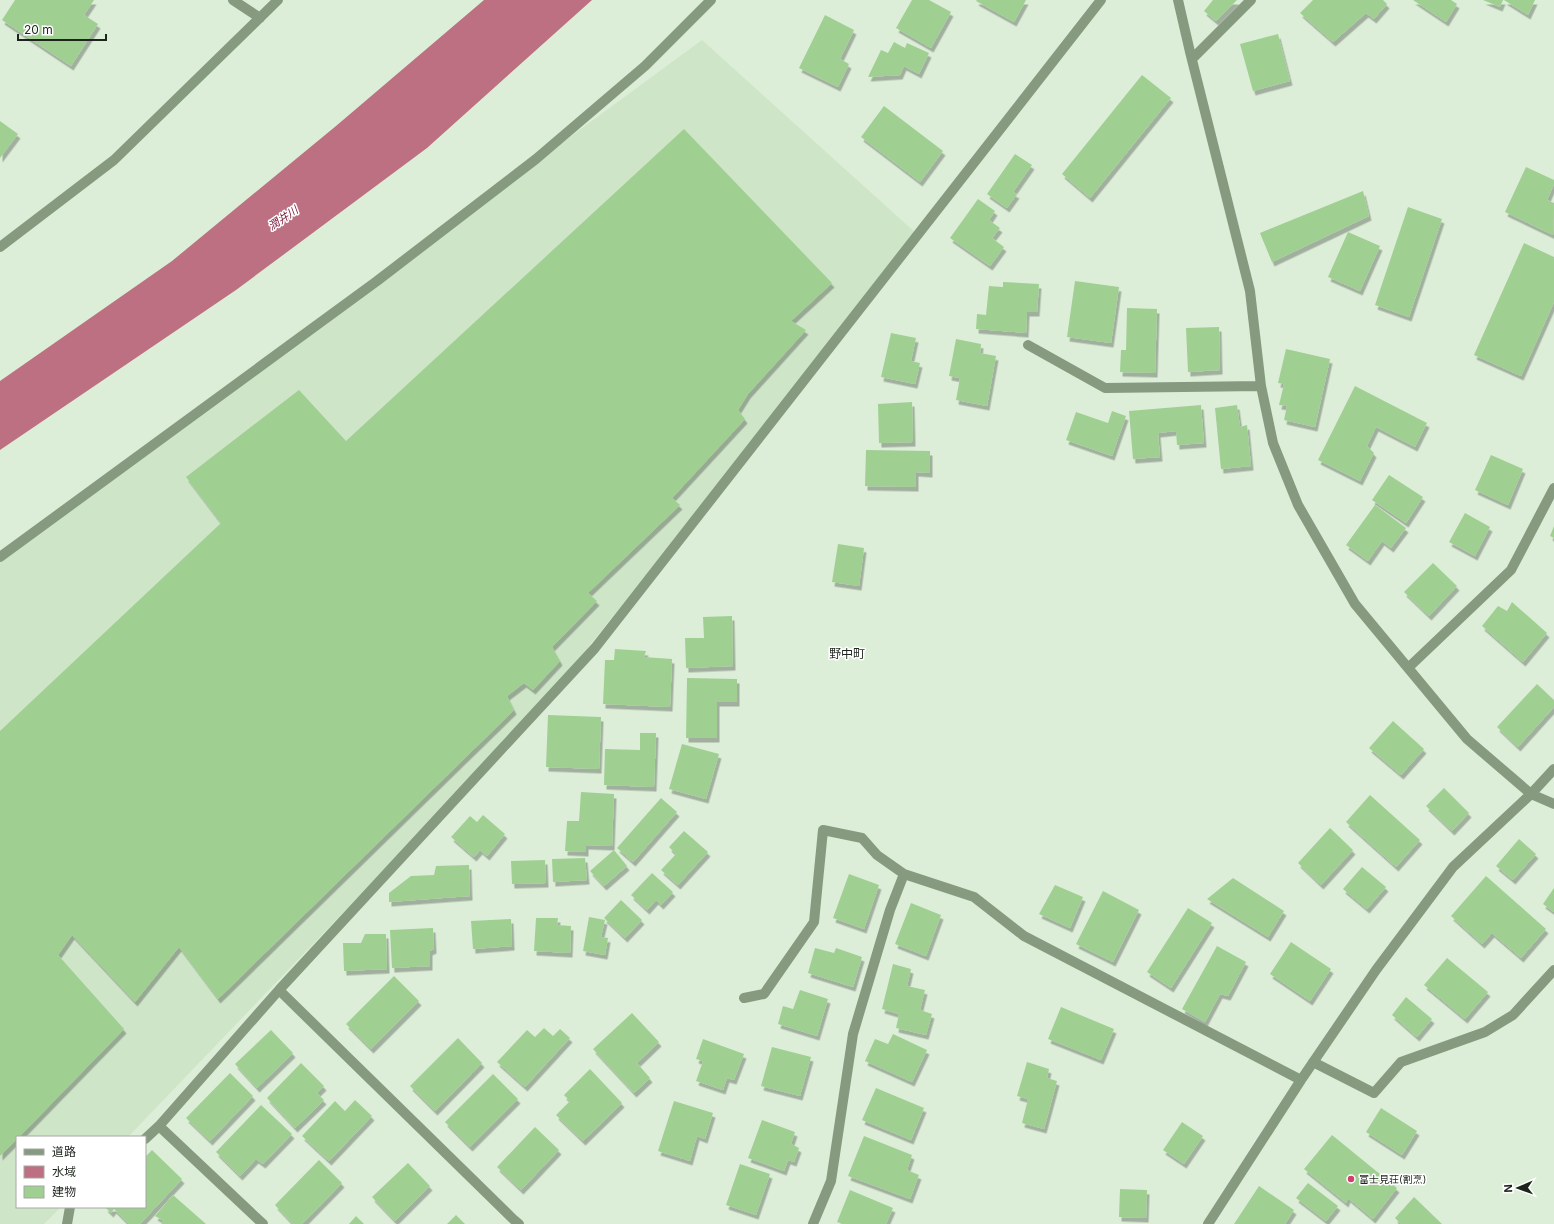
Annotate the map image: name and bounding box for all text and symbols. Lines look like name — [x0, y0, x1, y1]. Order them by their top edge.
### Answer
scale bar — [18, 16, 106, 42]
text: 20 m — [24, 22, 53, 37]
water label: 潤井川 — [265, 202, 301, 233]
district label: 野中町 — [829, 646, 865, 661]
legend — [16, 1136, 146, 1208]
text: 道路 — [52, 1144, 76, 1159]
text: 水域 — [52, 1164, 76, 1179]
north arrow — [1498, 1168, 1538, 1208]
place label: 富士見荘(割烹) — [1359, 1173, 1426, 1185]
marker: 富士見荘(割烹) — [1346, 1174, 1356, 1184]
text: 建物 — [52, 1184, 76, 1199]
text: N — [1501, 1184, 1515, 1193]

